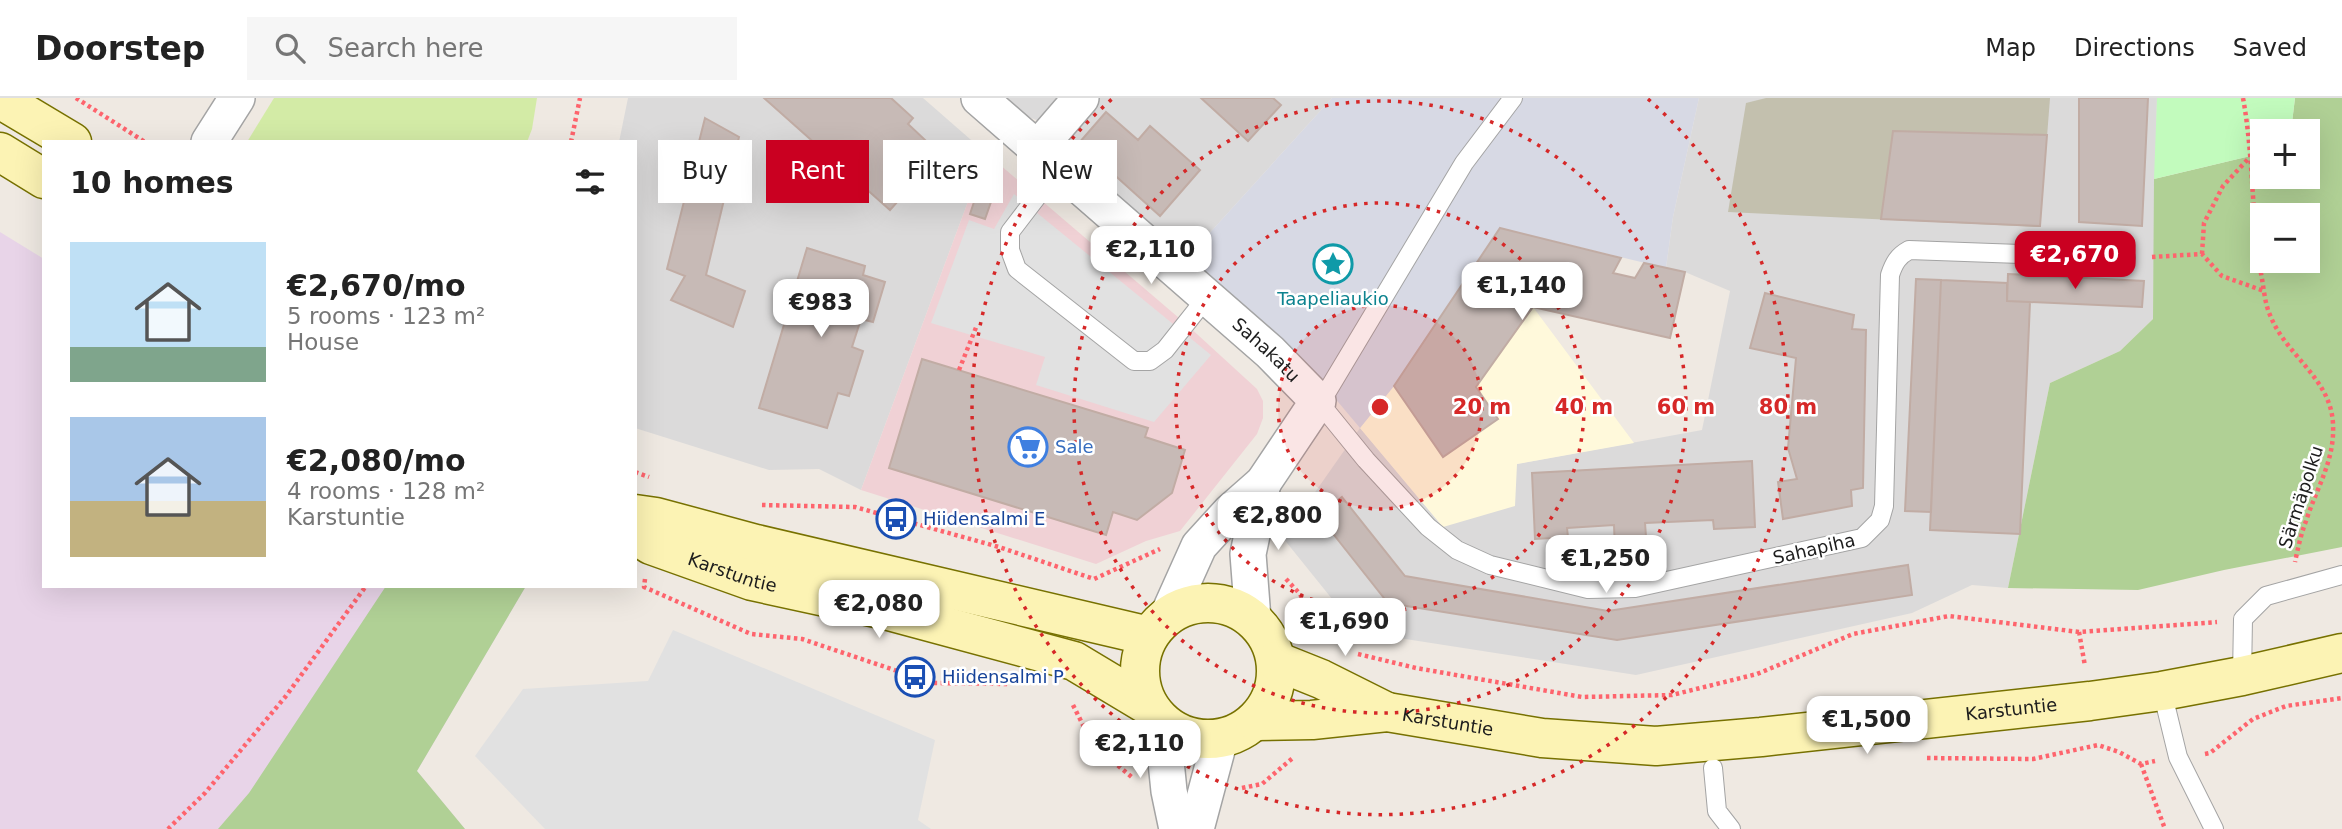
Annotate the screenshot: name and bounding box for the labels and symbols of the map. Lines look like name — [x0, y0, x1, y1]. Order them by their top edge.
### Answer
pin: €2,110 — [1094, 226, 1208, 286]
pin: €2,670 — [2018, 232, 2132, 291]
place icon: Taapeliaukio — [1312, 243, 1354, 285]
pin: €1,140 — [1465, 262, 1579, 322]
pin: €983 — [780, 280, 862, 339]
place label: Taapeliaukio — [1276, 288, 1389, 309]
street label: Sahakatu — [1228, 313, 1304, 386]
centre of rings — [1368, 395, 1392, 419]
text: 20 m — [1453, 395, 1511, 419]
text: 40 m — [1555, 395, 1613, 419]
text: 60 m — [1657, 395, 1715, 419]
text: 80 m — [1759, 395, 1817, 419]
supermarket icon: Sale — [1007, 426, 1049, 468]
place label: Sale — [1055, 436, 1094, 457]
street label: Särmäpolku — [2274, 443, 2327, 551]
pin: €2,800 — [1221, 492, 1335, 552]
bus stop icon: Hiidensalmi E — [875, 498, 917, 540]
place label: Hiidensalmi E — [923, 508, 1045, 529]
street label: Sahapiha — [1771, 529, 1857, 568]
pin: €1,250 — [1549, 536, 1663, 595]
street label: Karstuntie — [685, 548, 779, 596]
pin: €2,080 — [822, 580, 936, 640]
pin: €1,690 — [1288, 598, 1402, 658]
bus stop icon: Hiidensalmi P — [894, 656, 936, 698]
place label: Hiidensalmi P — [942, 666, 1064, 687]
street label: Karstuntie — [1964, 694, 2058, 725]
pin: €1,500 — [1810, 696, 1924, 756]
street label: Karstuntie — [1401, 704, 1495, 740]
pin: €2,110 — [1083, 720, 1197, 780]

